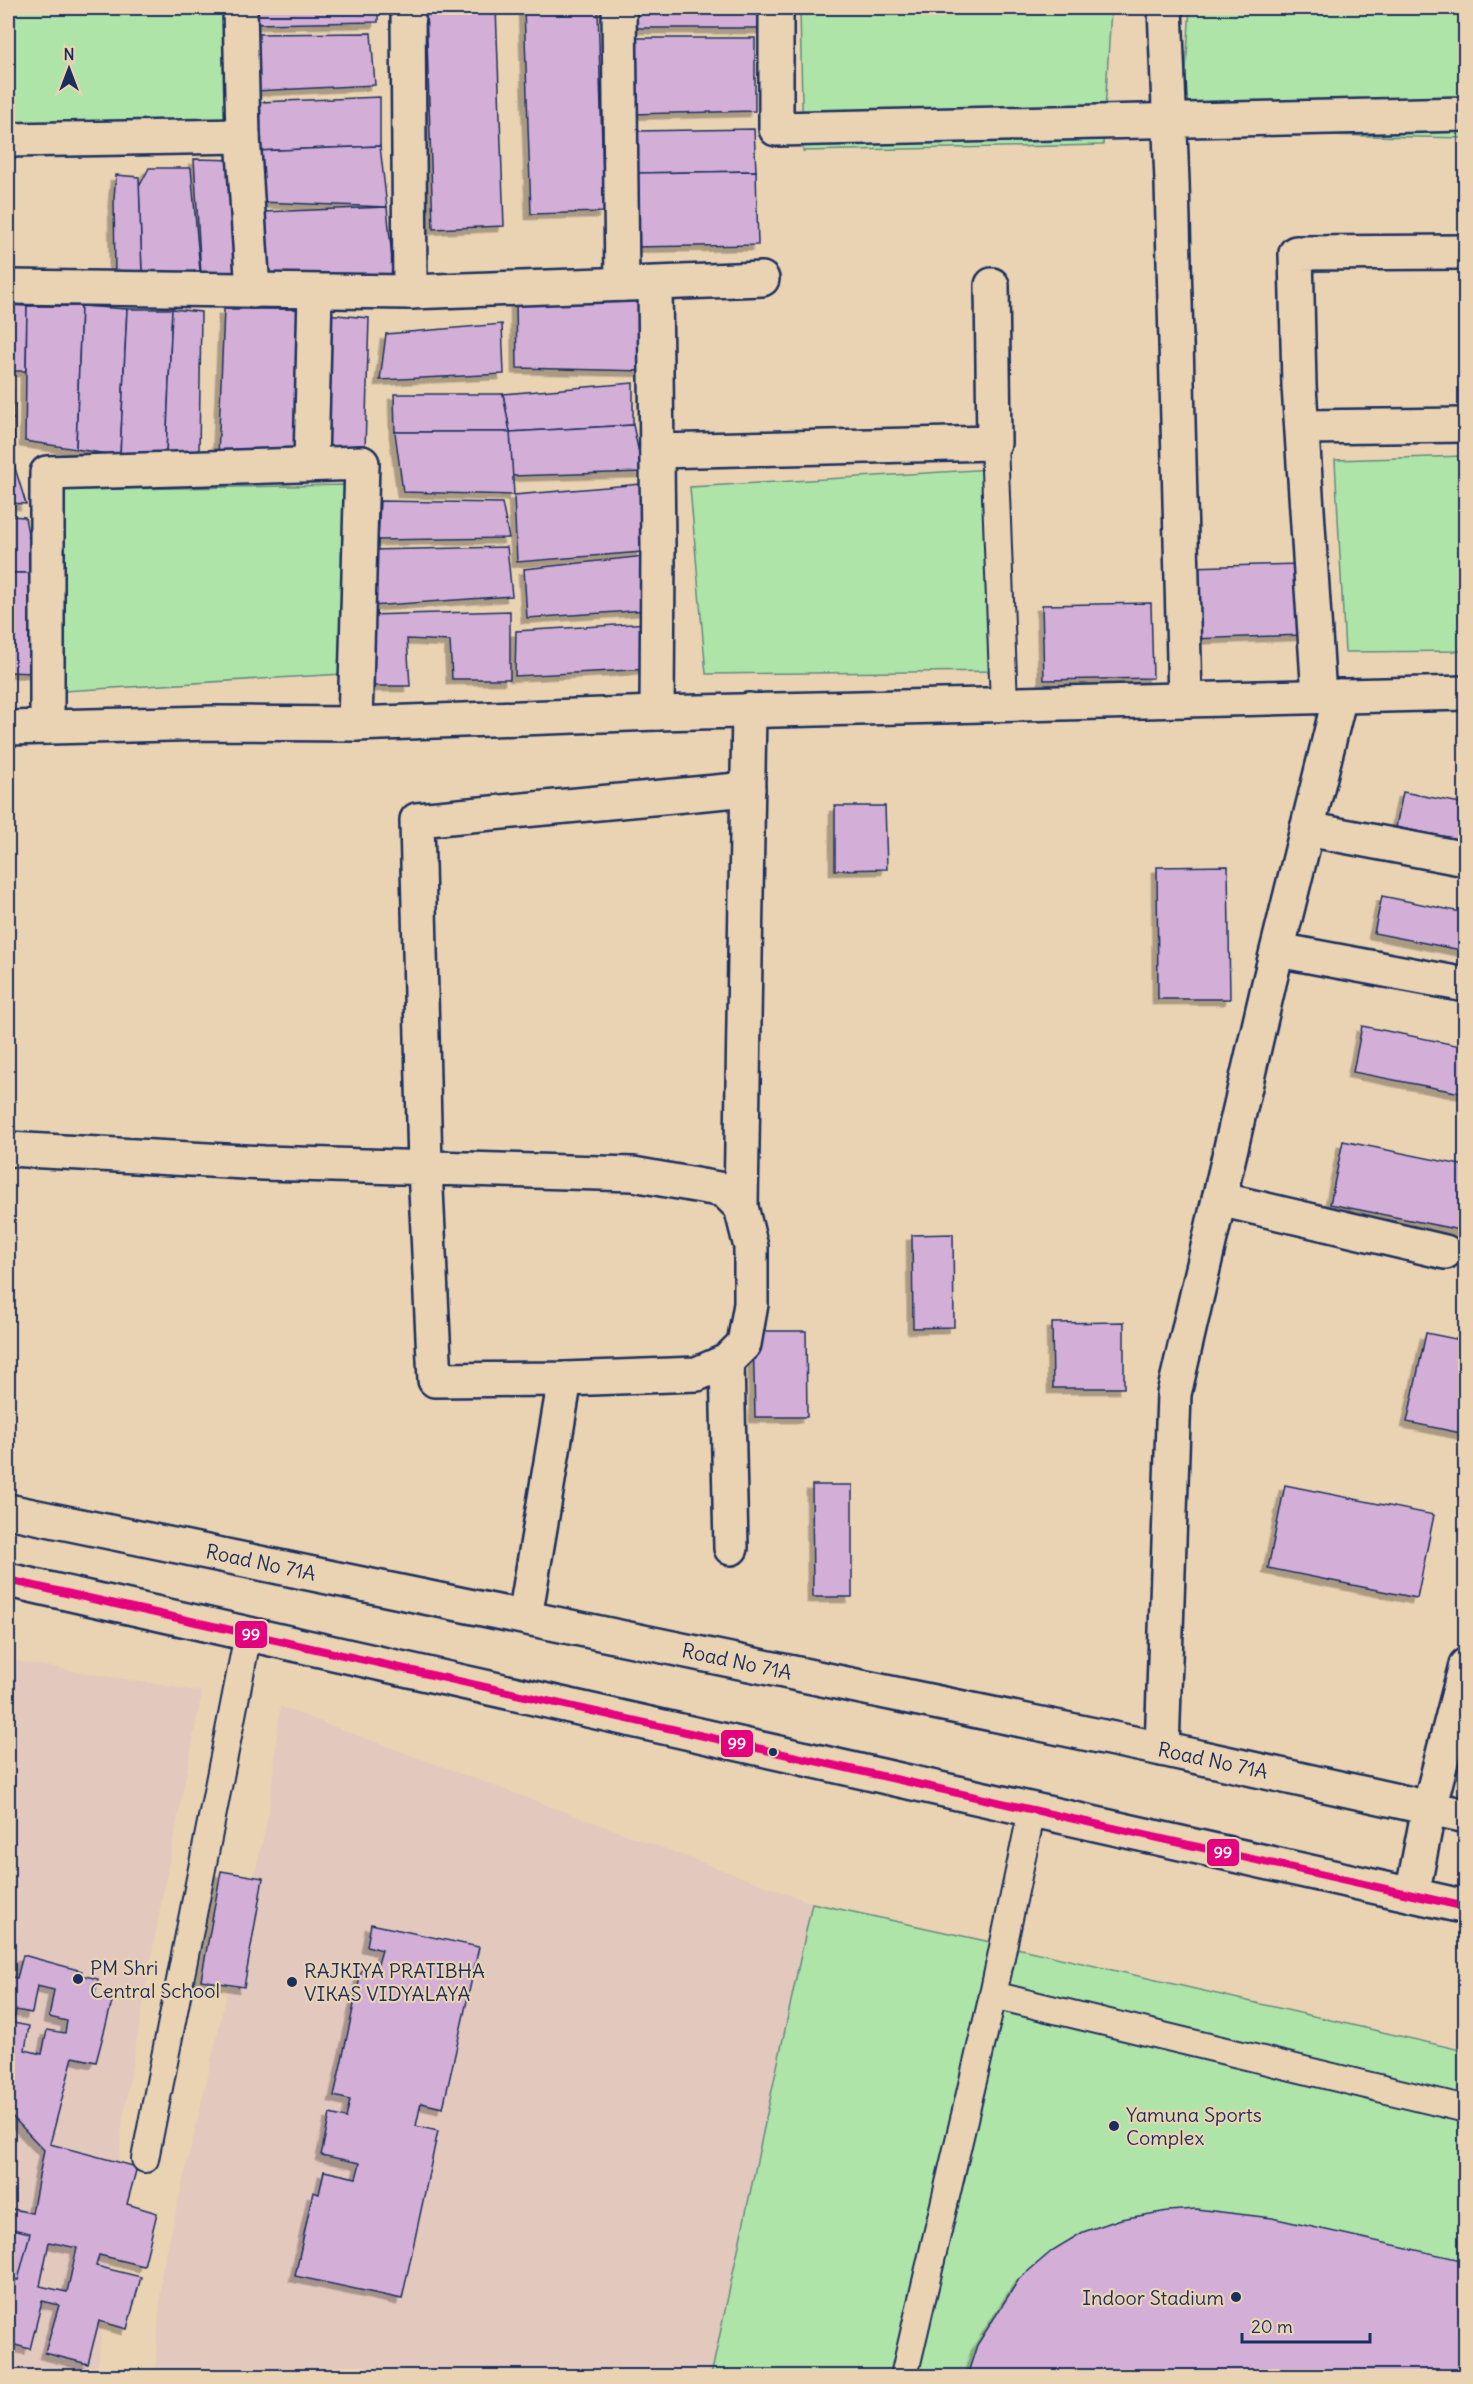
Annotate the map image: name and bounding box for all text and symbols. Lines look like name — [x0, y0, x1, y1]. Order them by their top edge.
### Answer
north arrow — [39, 39, 99, 99]
text: N — [63, 44, 75, 64]
street label: Road No 71A — [204, 1538, 318, 1586]
line badge: 99 — [234, 1620, 268, 1649]
text: 99 — [242, 1624, 260, 1644]
street label: Road No 71A — [680, 1637, 794, 1685]
line badge: 99 — [720, 1729, 754, 1758]
text: 99 — [728, 1733, 746, 1753]
street label: Road No 71A — [1156, 1736, 1270, 1784]
unlabelled marker — [767, 1746, 779, 1758]
line badge: 99 — [1206, 1838, 1240, 1867]
text: 99 — [1214, 1842, 1232, 1862]
place label: PM Shri Central School — [90, 1955, 220, 2003]
place label: RAJKIYA PRATIBHA VIKAS VIDYALAYA — [304, 1958, 485, 2006]
marker: PM Shri Central School — [71, 1972, 85, 1986]
marker: RAJKIYA PRATIBHA VIKAS VIDYALAYA — [285, 1975, 299, 1989]
place label: Yamuna Sports Complex — [1126, 2102, 1262, 2150]
marker: Yamuna Sports Complex — [1107, 2119, 1121, 2133]
place label: Indoor Stadium — [1082, 2285, 1224, 2310]
marker: Indoor Stadium — [1229, 2290, 1243, 2304]
scale bar — [1242, 2306, 1370, 2344]
text: 20 m — [1251, 2315, 1293, 2338]

